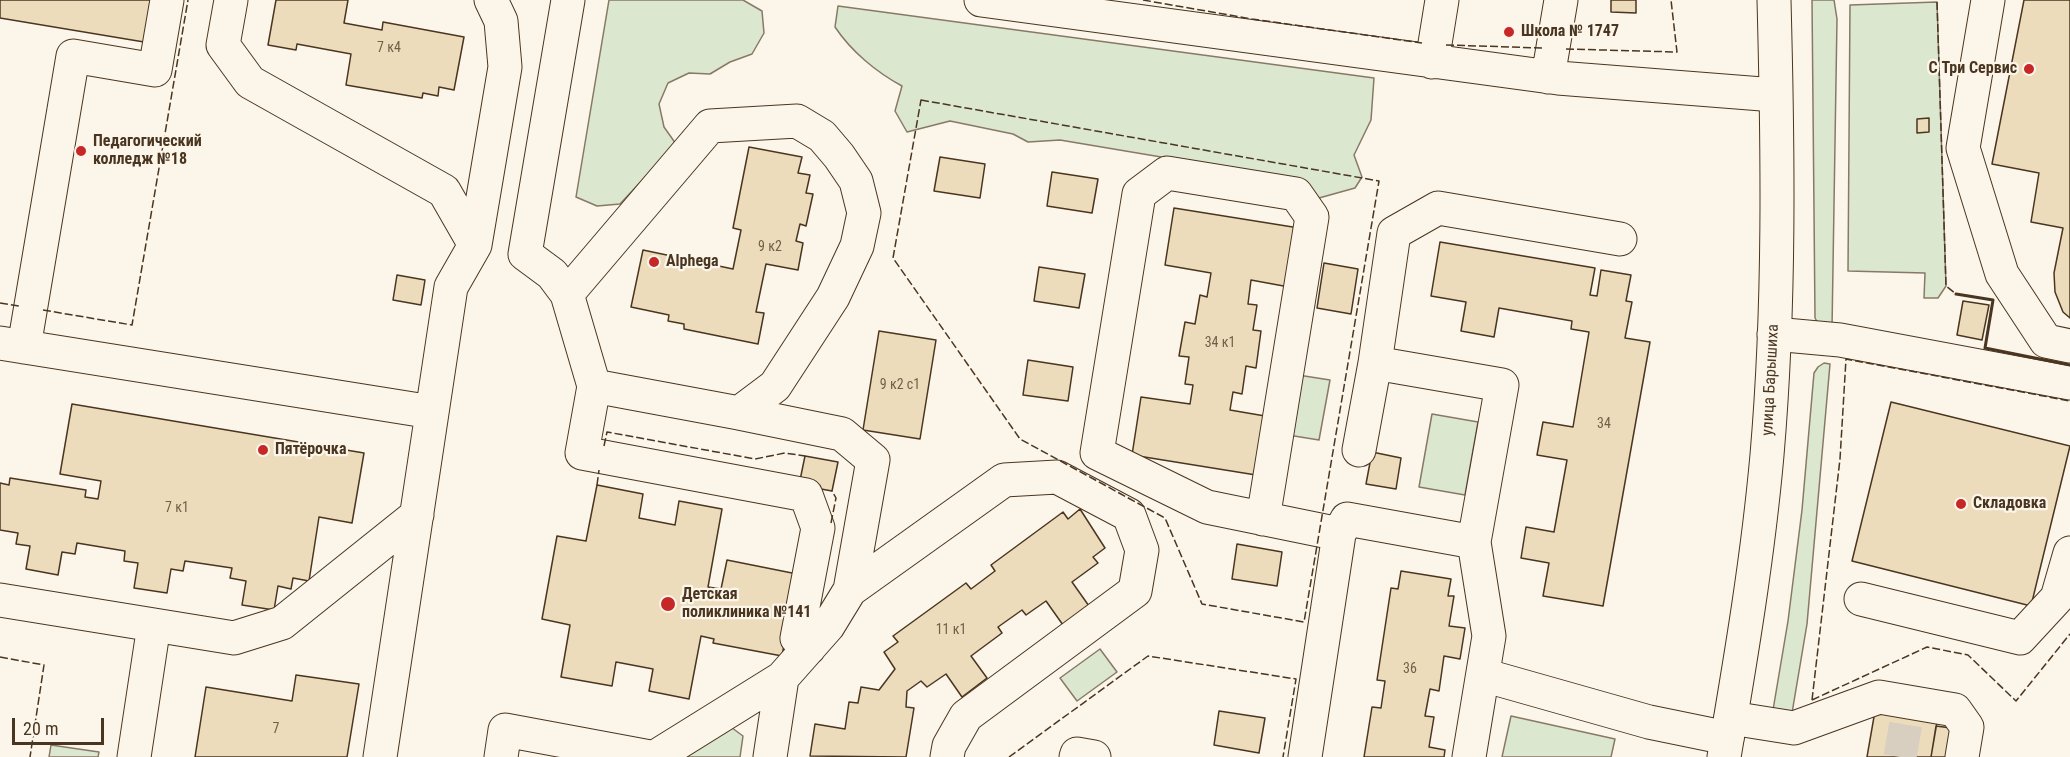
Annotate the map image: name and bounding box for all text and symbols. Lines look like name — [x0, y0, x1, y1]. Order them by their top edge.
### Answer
place label: Школа № 1747 — [1521, 22, 1619, 42]
marker: Школа № 1747 — [1502, 25, 1516, 39]
house number: 7 к4 — [377, 40, 401, 56]
place label: С Три Сервис — [1929, 59, 2017, 79]
marker: С Три Сервис — [2022, 62, 2036, 76]
place label: Педагогический колледж №18 — [93, 132, 202, 170]
marker: Педагогический колледж №18 — [74, 144, 88, 158]
house number: 9 к2 — [758, 239, 782, 255]
place label: Alphega — [666, 252, 719, 272]
marker: Alphega — [647, 255, 661, 269]
street label: улица Барышиха — [1758, 324, 1784, 436]
house number: 34 к1 — [1205, 335, 1235, 351]
house number: 9 к2 с1 — [880, 377, 920, 393]
house number: 34 — [1597, 416, 1611, 432]
place label: Пятёрочка — [275, 440, 346, 460]
marker: Пятёрочка — [256, 443, 270, 457]
place label: Складовка — [1973, 494, 2046, 514]
marker: Складовка — [1954, 497, 1968, 511]
house number: 7 к1 — [165, 500, 189, 516]
place label: Детская поликлиника №141 — [682, 585, 811, 623]
marker: Детская поликлиника №141 — [659, 595, 677, 613]
house number: 11 к1 — [936, 622, 966, 638]
house number: 36 — [1403, 661, 1417, 677]
scale bar — [15, 706, 106, 744]
text: 20 m — [23, 718, 58, 739]
house number: 7 — [273, 721, 279, 737]

